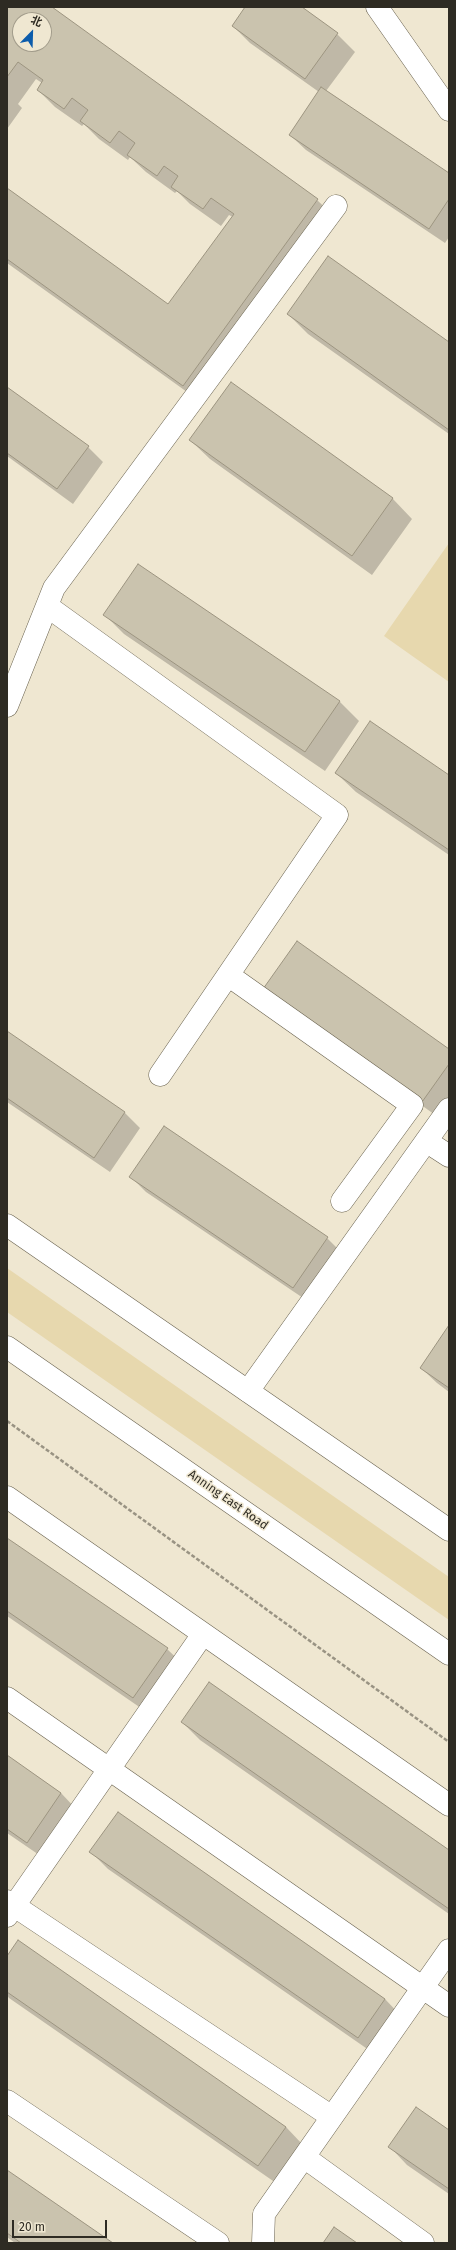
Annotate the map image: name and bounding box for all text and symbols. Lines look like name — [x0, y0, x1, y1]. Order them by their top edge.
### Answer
north arrow — [12, 12, 52, 52]
text: 北 — [29, 13, 44, 30]
street label: Anning East Road — [185, 1467, 271, 1533]
scale bar — [14, 2212, 109, 2238]
text: 20 m — [19, 2220, 45, 2234]

